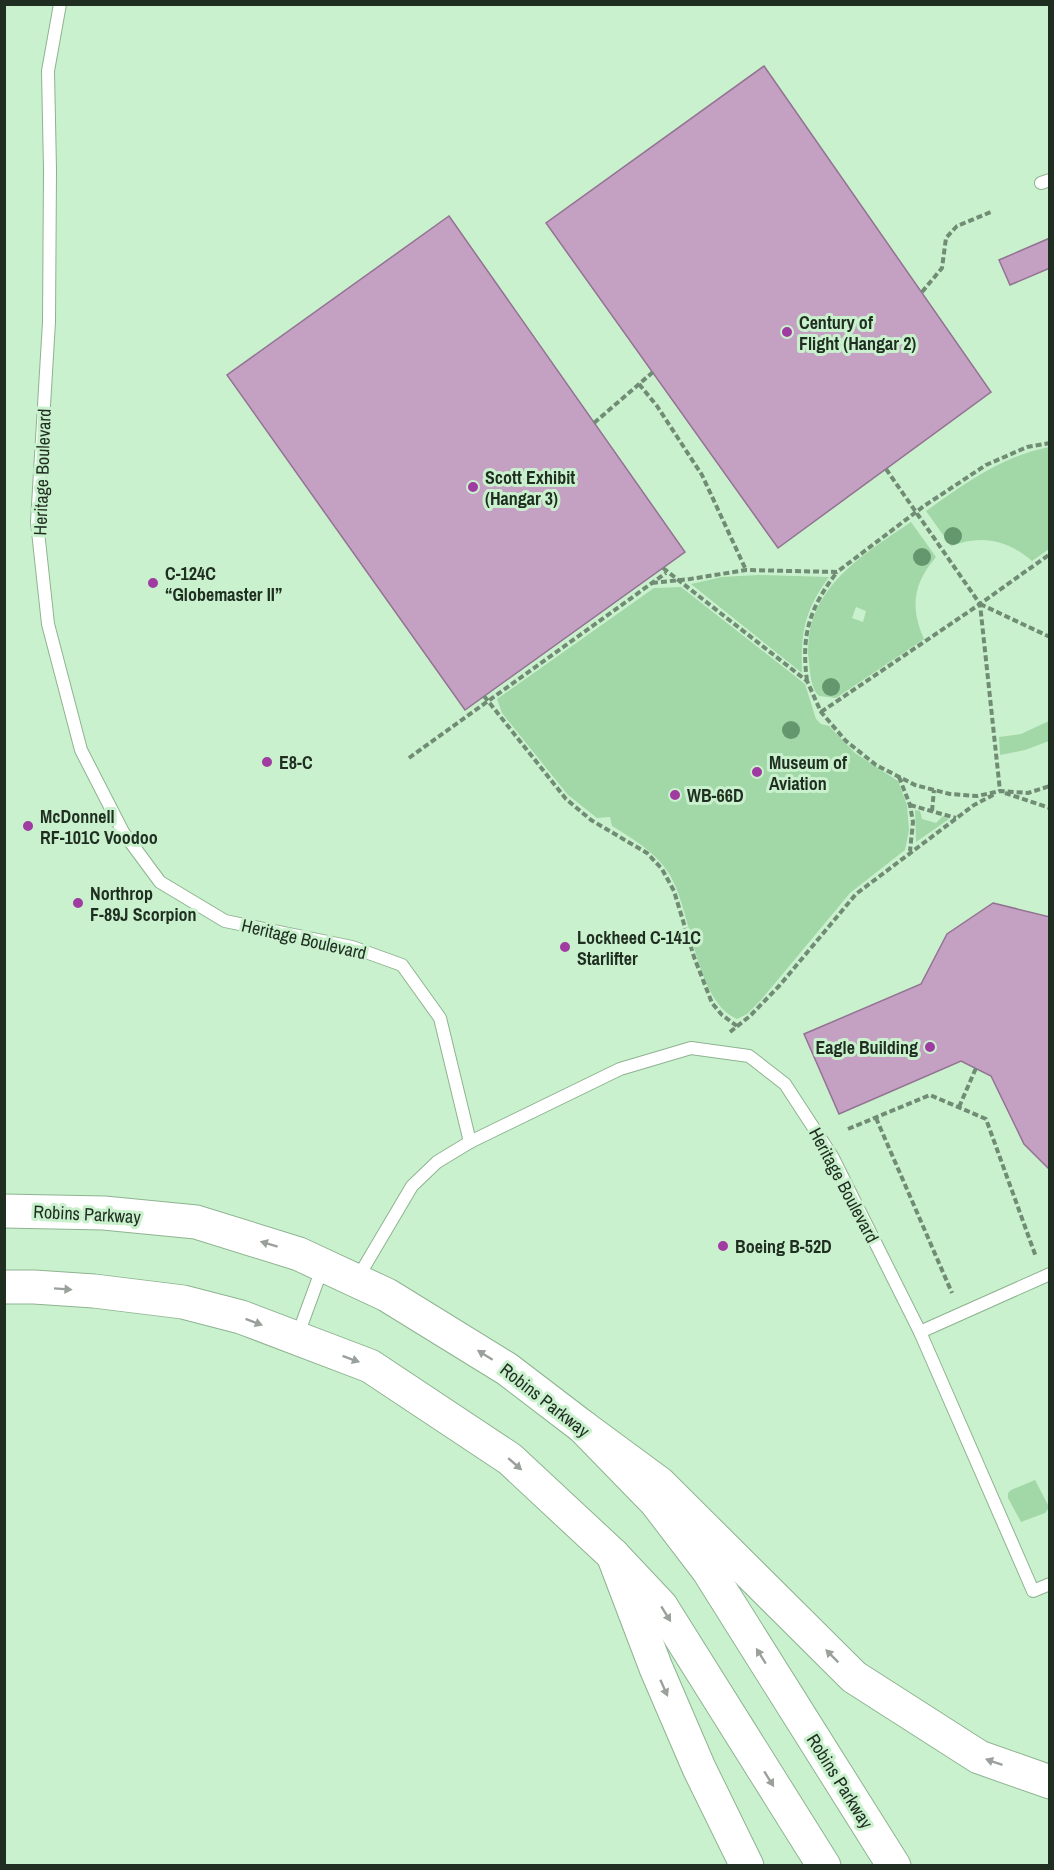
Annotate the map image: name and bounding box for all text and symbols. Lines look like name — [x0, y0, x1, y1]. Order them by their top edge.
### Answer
place label: Century of Flight (Hangar 2) — [799, 310, 916, 356]
marker: Century of Flight (Hangar 2) — [780, 325, 794, 339]
street label: Heritage Boulevard — [27, 408, 57, 536]
place label: Scott Exhibit (Hangar 3) — [485, 465, 575, 511]
marker: Scott Exhibit (Hangar 3) — [466, 480, 480, 494]
place label: C-124C “Globemaster II” — [165, 561, 282, 607]
marker: C-124C “Globemaster II” — [146, 576, 160, 590]
place label: E8-C — [279, 750, 313, 775]
place label: Museum of Aviation — [769, 750, 847, 796]
marker: E8-C — [260, 755, 274, 769]
marker: Museum of Aviation — [750, 765, 764, 779]
place label: WB-66D — [687, 783, 744, 808]
marker: WB-66D — [668, 788, 682, 802]
place label: McDonnell RF-101C Voodoo — [40, 804, 158, 850]
marker: McDonnell RF-101C Voodoo — [21, 819, 35, 833]
place label: Northrop F-89J Scorpion — [90, 881, 197, 927]
marker: Northrop F-89J Scorpion — [71, 896, 85, 910]
street label: Heritage Boulevard — [239, 913, 369, 965]
place label: Lockheed C-141C Starlifter — [577, 925, 701, 971]
marker: Lockheed C-141C Starlifter — [558, 940, 572, 954]
place label: Eagle Building — [815, 1035, 918, 1060]
marker: Eagle Building — [923, 1040, 937, 1054]
street label: Heritage Boulevard — [803, 1123, 885, 1247]
street label: Robins Parkway — [33, 1199, 142, 1229]
place label: Boeing B-52D — [735, 1234, 832, 1259]
one-way arrow — [260, 1239, 278, 1248]
marker: Boeing B-52D — [716, 1239, 730, 1253]
one-way arrow — [53, 1284, 72, 1294]
one-way arrow — [245, 1318, 263, 1328]
one-way arrow — [477, 1350, 493, 1361]
one-way arrow — [342, 1354, 360, 1364]
street label: Robins Parkway — [495, 1357, 596, 1443]
one-way arrow — [507, 1457, 522, 1470]
one-way arrow — [660, 1606, 671, 1622]
one-way arrow — [756, 1648, 767, 1664]
one-way arrow — [826, 1649, 840, 1663]
one-way arrow — [659, 1679, 669, 1697]
street label: Robins Parkway — [801, 1729, 879, 1834]
one-way arrow — [985, 1757, 1003, 1767]
one-way arrow — [764, 1771, 775, 1787]

